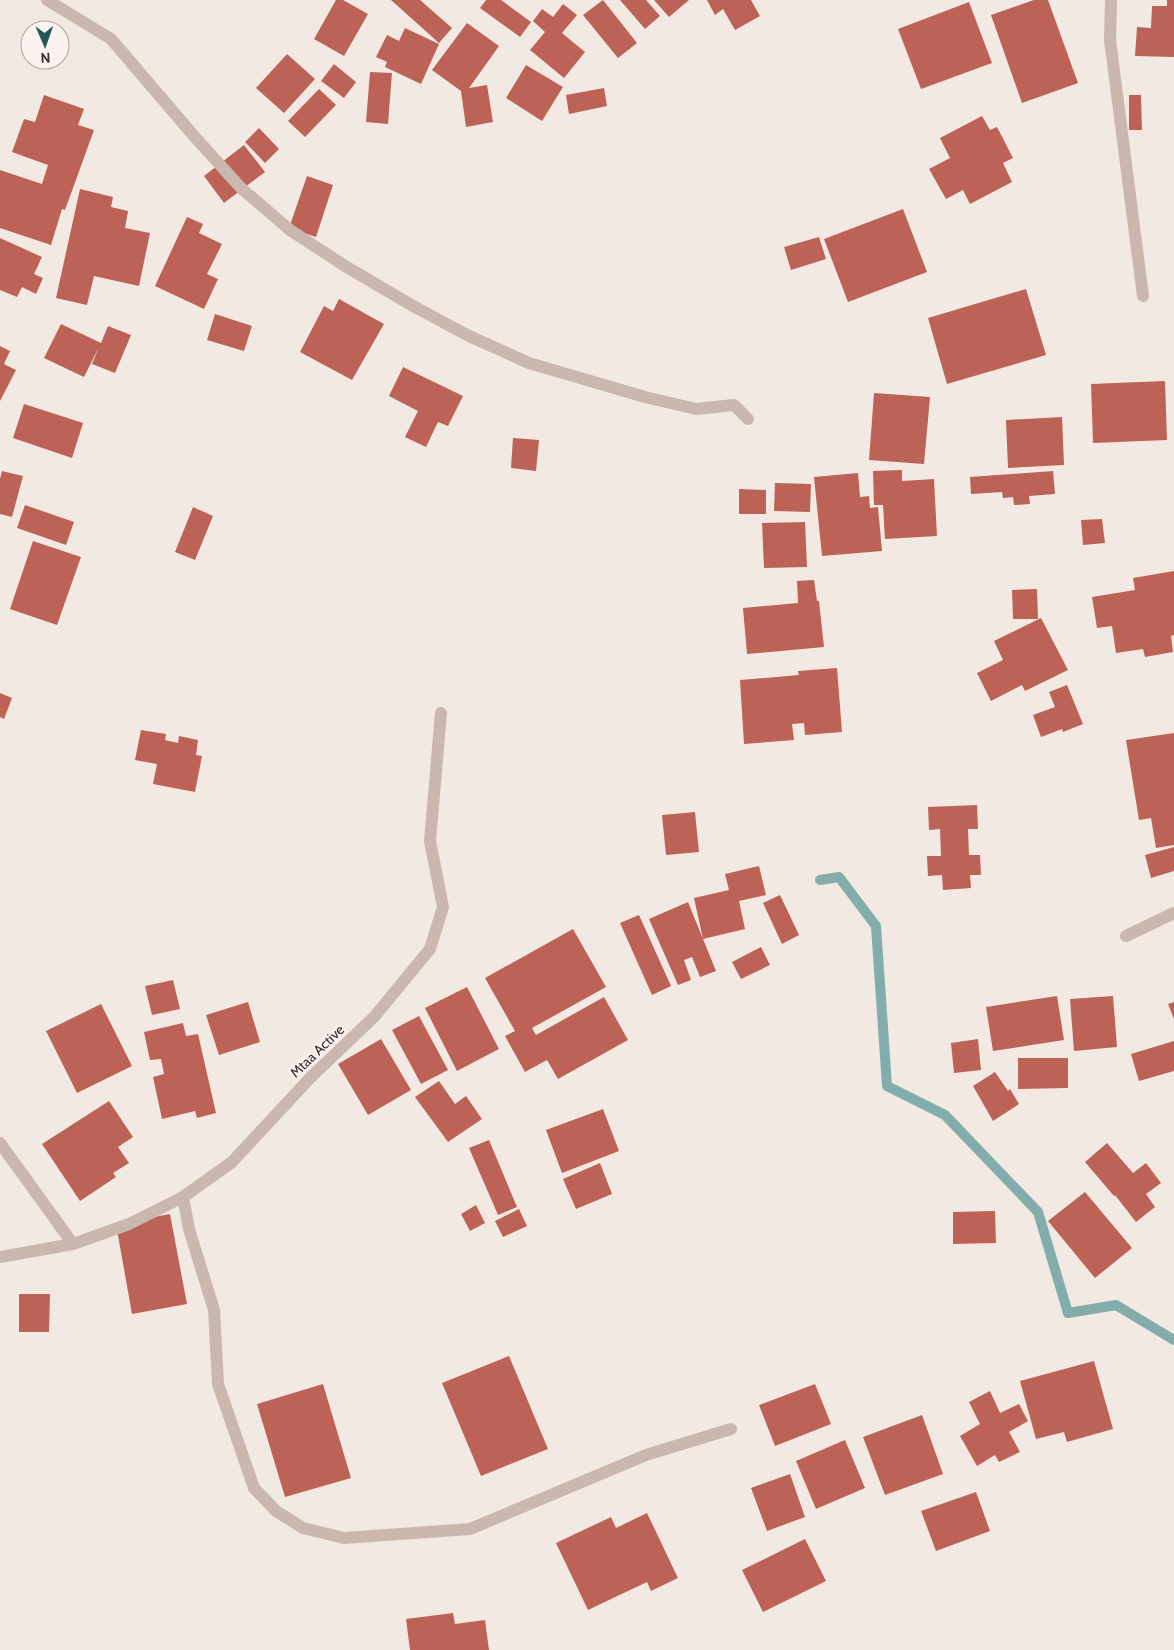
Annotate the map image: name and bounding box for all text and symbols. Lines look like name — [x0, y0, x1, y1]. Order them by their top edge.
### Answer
north arrow — [20, 20, 70, 70]
text: N — [40, 49, 51, 67]
street label: Mtaa Active — [286, 1021, 348, 1081]

